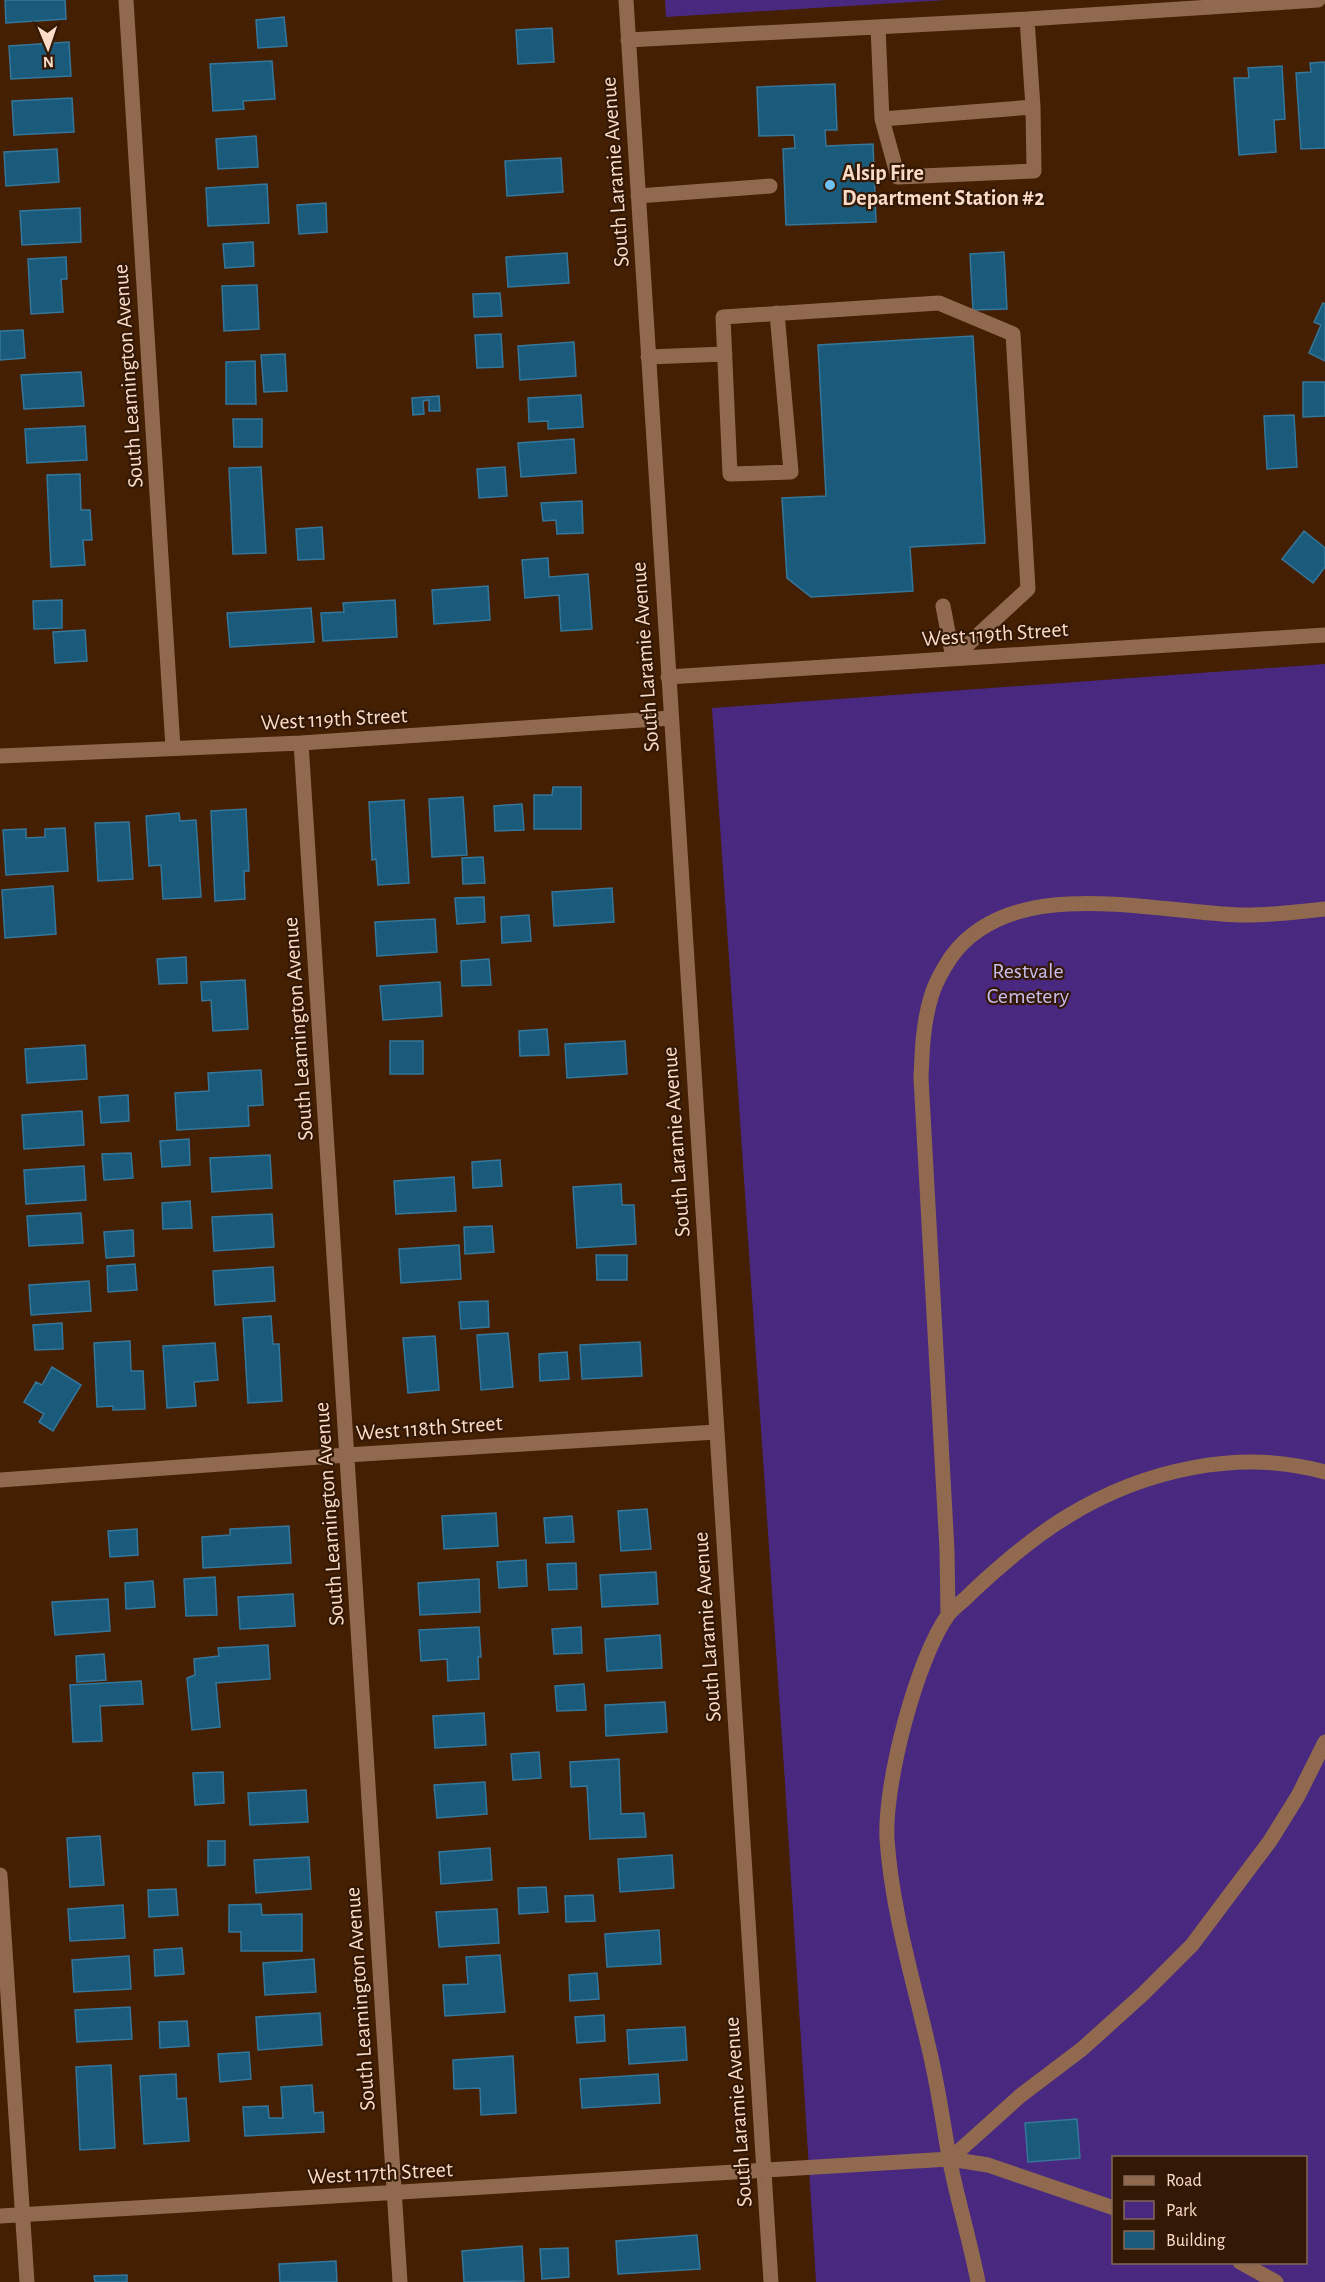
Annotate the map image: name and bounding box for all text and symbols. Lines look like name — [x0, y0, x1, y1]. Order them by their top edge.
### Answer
north arrow — [18, 18, 78, 78]
text: N — [43, 54, 54, 70]
street label: South Laramie Avenue — [597, 76, 633, 268]
place label: Alsip Fire Department Station #2 — [842, 162, 1045, 209]
marker: Alsip Fire Department Station #2 — [823, 178, 837, 192]
street label: South Leamington Avenue — [109, 263, 147, 489]
street label: South Laramie Avenue — [627, 561, 663, 753]
street label: West 119th Street — [921, 618, 1069, 650]
street label: West 119th Street — [260, 704, 408, 734]
street label: South Leamington Avenue — [279, 916, 317, 1142]
park label: Restvale Cemetery — [987, 960, 1070, 1007]
street label: South Laramie Avenue — [658, 1046, 694, 1238]
street label: South Leamington Avenue — [310, 1401, 348, 1627]
street label: West 118th Street — [355, 1412, 503, 1444]
street label: South Laramie Avenue — [689, 1531, 725, 1723]
street label: South Leamington Avenue — [341, 1886, 379, 2112]
street label: South Laramie Avenue — [720, 2016, 756, 2208]
legend — [1112, 2156, 1307, 2264]
street label: West 117th Street — [307, 2158, 453, 2188]
text: Road — [1166, 2172, 1202, 2190]
text: Park — [1166, 2202, 1198, 2220]
text: Building — [1166, 2232, 1226, 2250]

